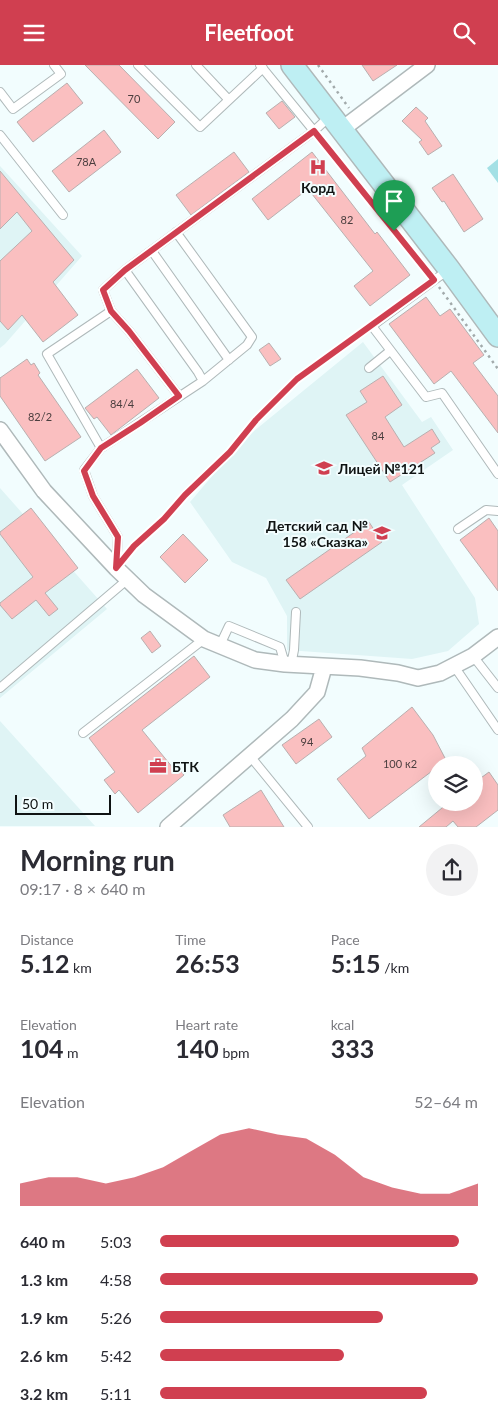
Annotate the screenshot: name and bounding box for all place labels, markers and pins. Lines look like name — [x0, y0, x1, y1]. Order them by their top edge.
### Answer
hospital icon: Корд — [308, 157, 328, 177]
place label: Корд — [301, 179, 335, 196]
pin — [373, 180, 415, 231]
school or university icon: Лицей №121 — [314, 458, 334, 478]
place label: Лицей №121 — [337, 460, 425, 477]
place label: Детский сад № 158 «Сказка» — [266, 517, 368, 550]
school or university icon: Детский сад № 158 «Сказка» — [372, 523, 392, 543]
office icon: БТК — [148, 756, 168, 776]
place label: БТК — [172, 758, 199, 775]

